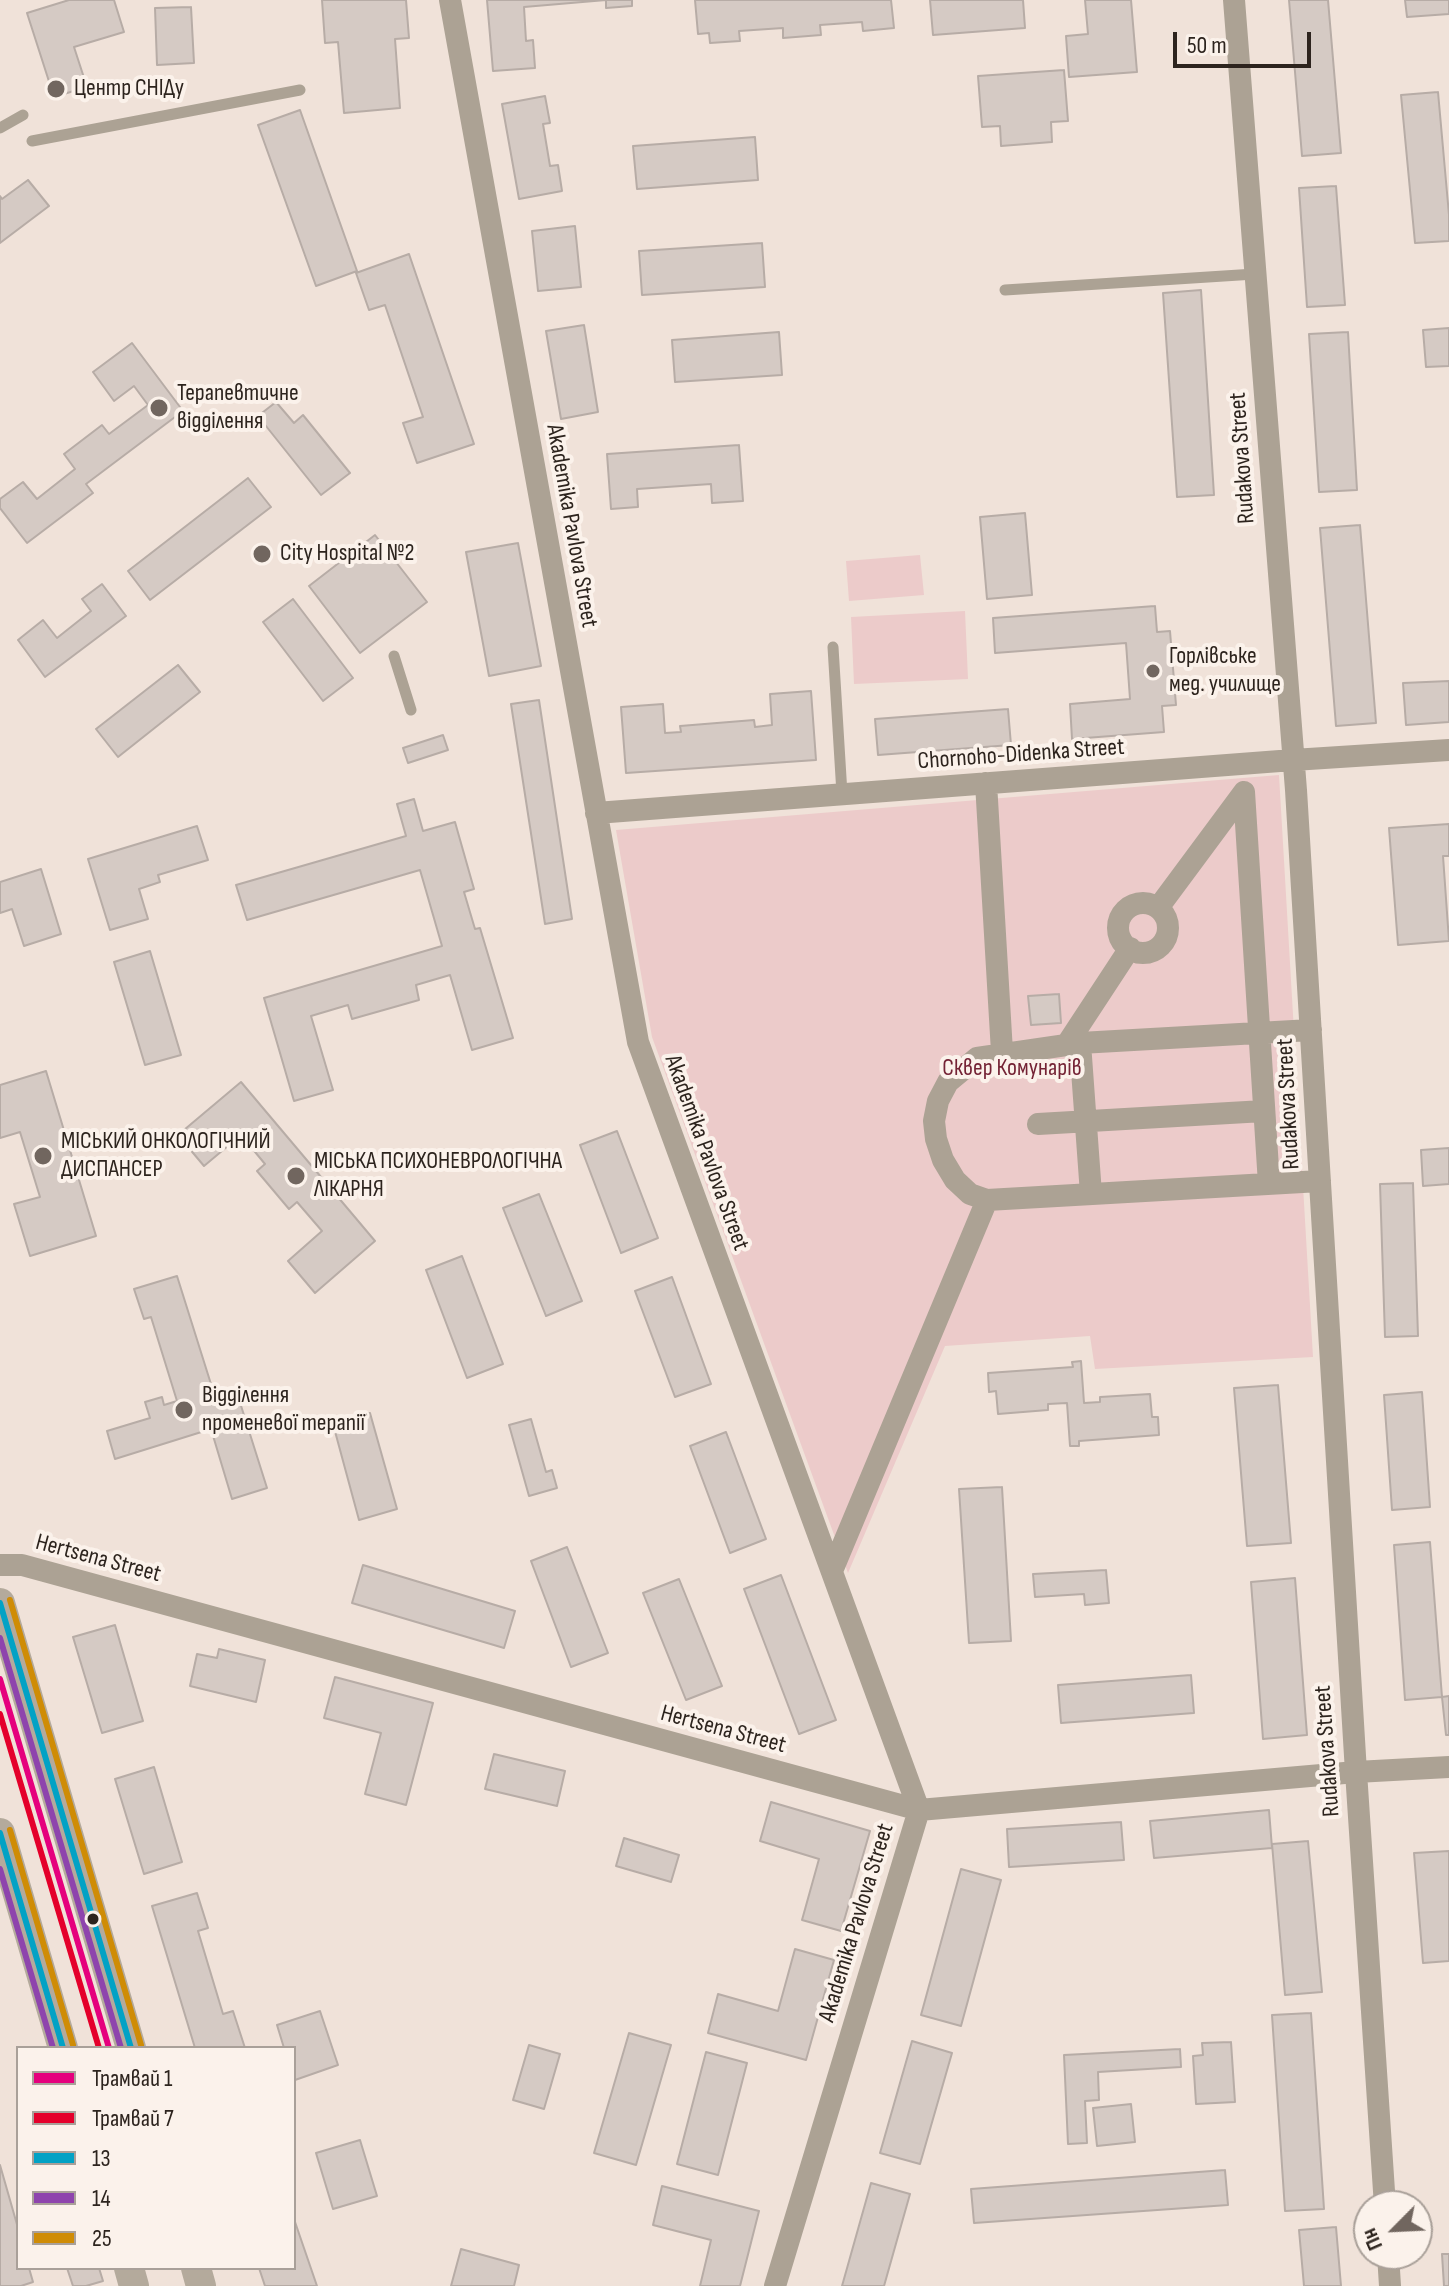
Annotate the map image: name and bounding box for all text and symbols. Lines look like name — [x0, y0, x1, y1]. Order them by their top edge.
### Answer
scale bar — [1177, 16, 1315, 66]
text: 50 m — [1187, 31, 1227, 60]
place label: Центр СНІДу — [74, 75, 184, 103]
marker: Центр СНІДу — [45, 78, 67, 100]
place label: Терапевтичне відділення — [177, 380, 299, 436]
street label: Rudakova Street — [1224, 391, 1262, 525]
marker: Терапевтичне відділення — [148, 397, 170, 419]
street label: Akademika Pavlova Street — [539, 422, 603, 630]
place label: City Hospital №2 — [280, 540, 414, 568]
marker: City Hospital №2 — [251, 543, 273, 565]
place label: Горлівське мед. училище — [1169, 643, 1281, 699]
marker: Горлівське мед. училище — [1144, 662, 1162, 680]
street label: Chornoho-Didenka Street — [917, 733, 1125, 777]
street label: Rudakova Street — [1271, 1038, 1307, 1170]
street label: Akademika Pavlova Street — [657, 1051, 755, 1255]
park label: Сквер Комунарів — [942, 1055, 1082, 1083]
place label: МІСЬКИЙ ОНКОЛОГІЧНИЙ ДИСПАНСЕР — [61, 1128, 271, 1184]
marker: МІСЬКИЙ ОНКОЛОГІЧНИЙ ДИСПАНСЕР — [32, 1145, 54, 1167]
place label: МІСЬКА ПСИХОНЕВРОЛОГІЧНА ЛІКАРНЯ — [314, 1148, 562, 1204]
marker: МІСЬКА ПСИХОНЕВРОЛОГІЧНА ЛІКАРНЯ — [285, 1165, 307, 1187]
place label: Відділення променевої терапії — [202, 1382, 365, 1438]
marker: Відділення променевої терапії — [173, 1399, 195, 1421]
street label: Hertsena Street — [32, 1528, 164, 1590]
street label: Rudakova Street — [1309, 1684, 1347, 1818]
street label: Hertsena Street — [657, 1699, 789, 1761]
street label: Akademika Pavlova Street — [813, 1820, 901, 2026]
unlabelled marker — [85, 1911, 101, 1927]
legend — [16, 2046, 296, 2270]
text: Трамвай 1 — [92, 2064, 172, 2093]
text: Трамвай 7 — [92, 2104, 174, 2133]
text: 13 — [92, 2144, 110, 2173]
text: 14 — [92, 2184, 110, 2213]
north arrow — [1353, 2190, 1433, 2270]
text: 25 — [92, 2224, 112, 2253]
text: Пн — [1356, 2224, 1389, 2254]

